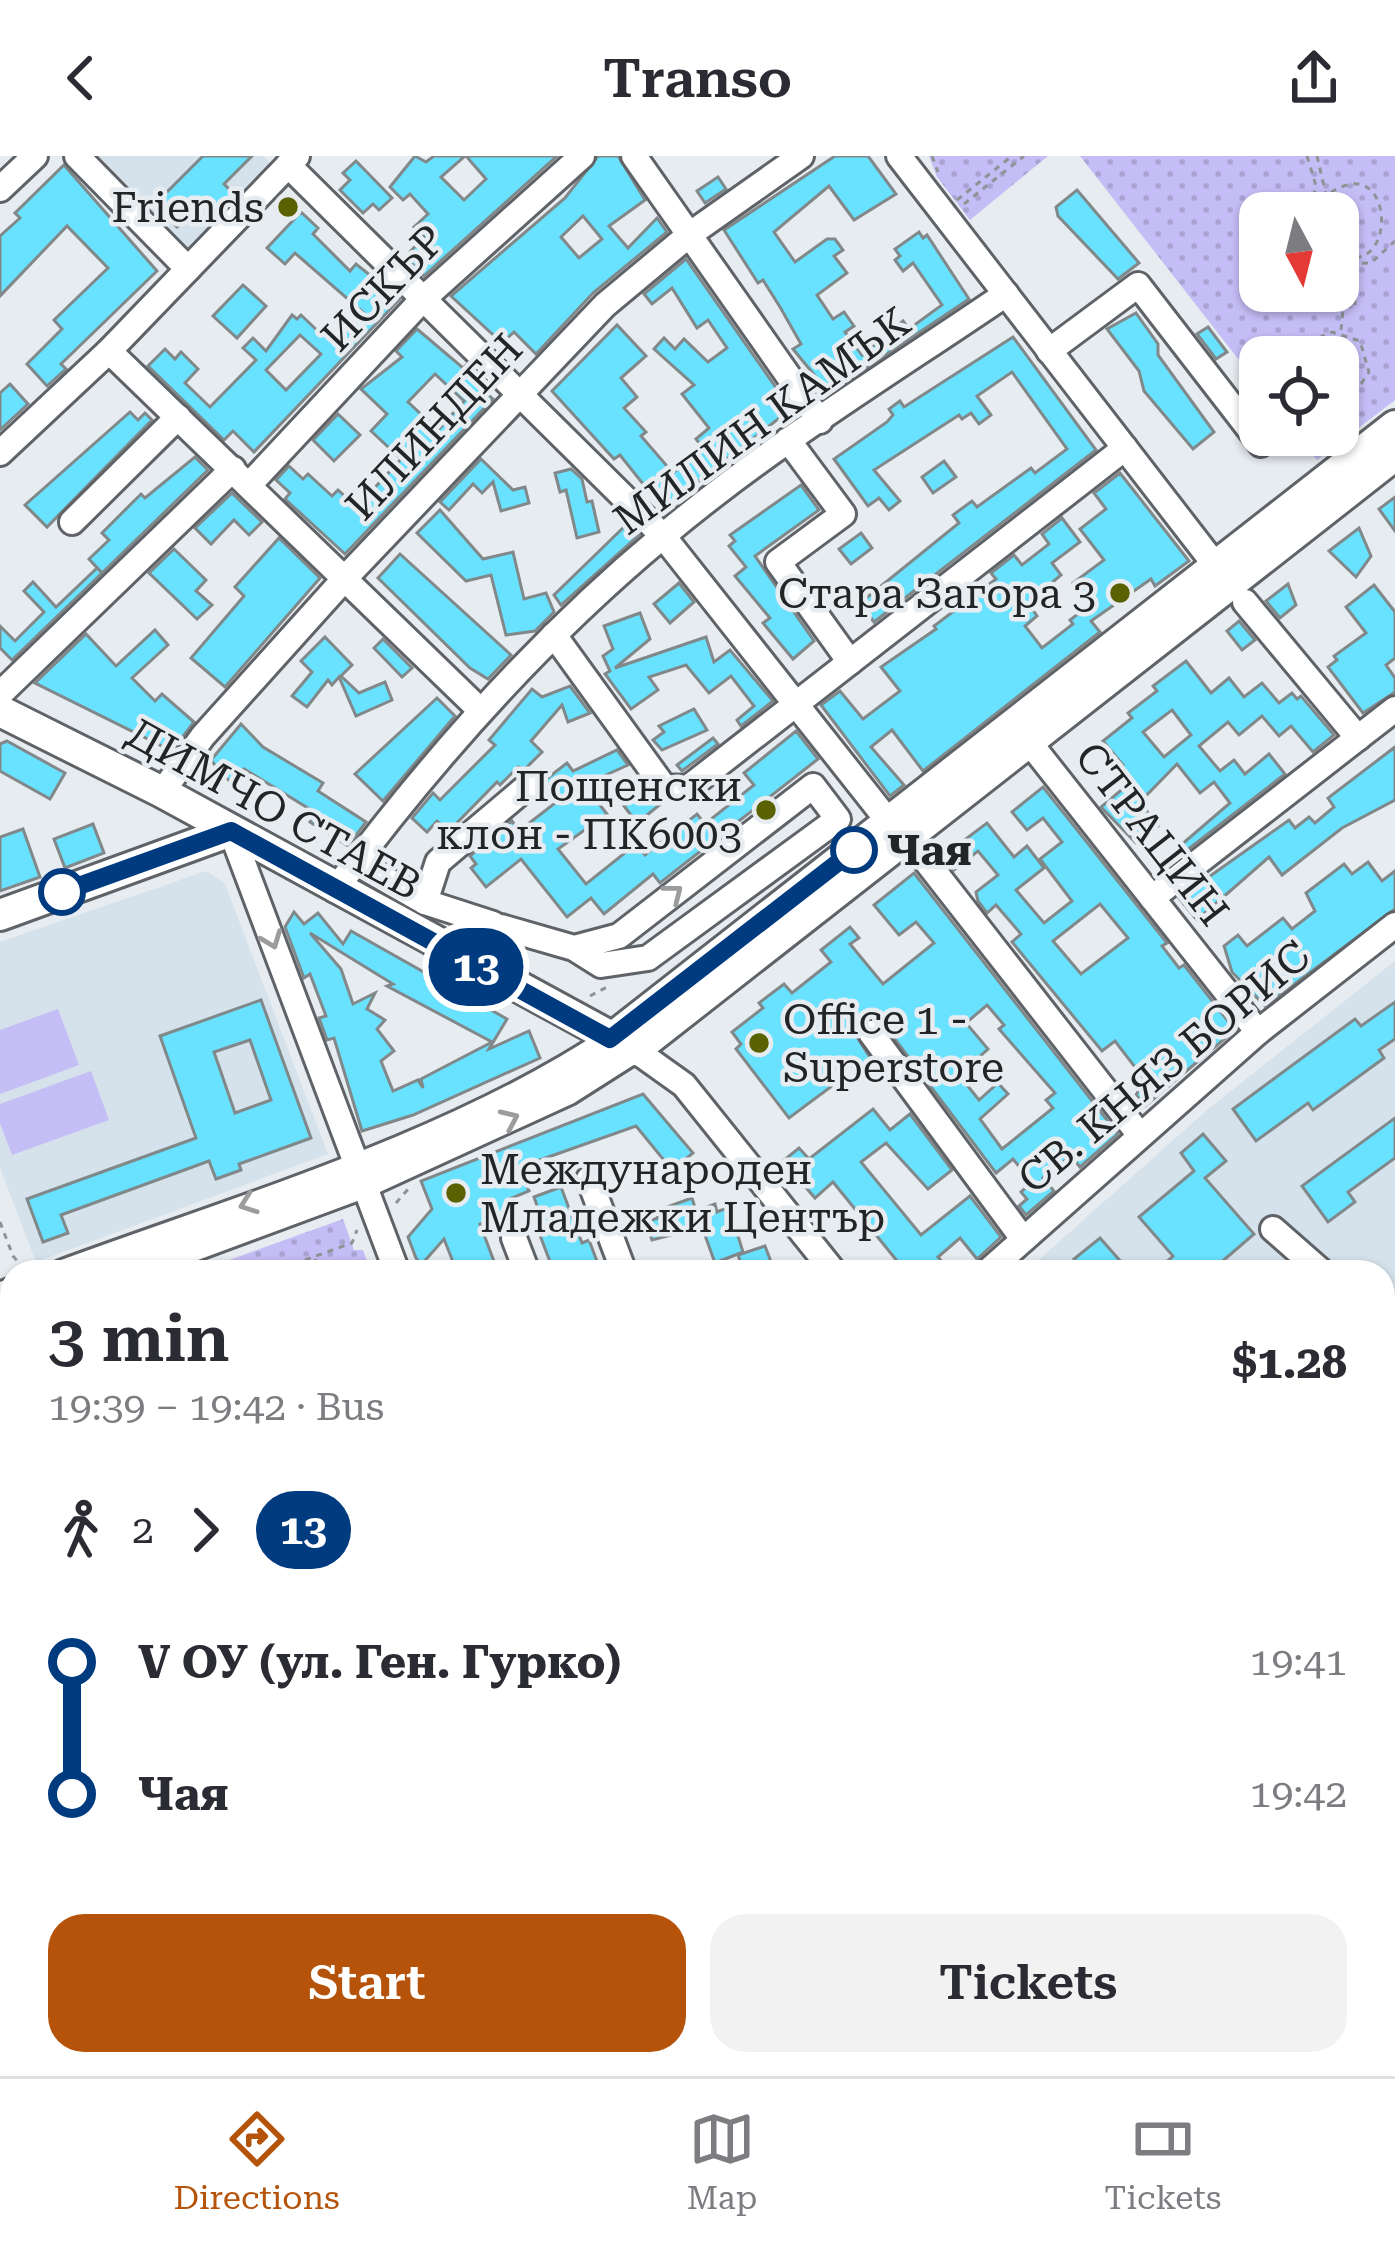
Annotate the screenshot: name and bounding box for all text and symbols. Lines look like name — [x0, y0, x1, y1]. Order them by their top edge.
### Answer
icon: back — [48, 45, 114, 111]
icon: share — [1281, 45, 1347, 111]
text: Transo — [603, 47, 792, 110]
place label: Friends — [112, 183, 264, 232]
north arrow — [1239, 192, 1359, 312]
map controls — [1239, 192, 1359, 456]
marker: Friends — [275, 194, 301, 220]
street label: ИСКЪР — [311, 215, 455, 361]
street label: МИЛИН КАМЪК — [605, 297, 919, 545]
street label: ИЛИНДЕН — [336, 324, 532, 530]
button: locate — [1239, 336, 1359, 456]
place label: Стара Загора 3 — [778, 569, 1096, 618]
marker: Стара Загора 3 — [1107, 580, 1133, 606]
street label: ДИМЧО СТАЕВ — [119, 708, 429, 910]
street label: СТРАЦИН — [1065, 733, 1239, 935]
place label: Пощенски клон - ПК6003 — [436, 762, 742, 859]
marker: Пощенски клон - ПК6003 — [753, 797, 779, 823]
place label: Чая — [887, 826, 972, 875]
marker: Чая — [832, 828, 876, 872]
unlabelled marker — [40, 870, 84, 914]
one-way arrow — [661, 885, 683, 907]
one-way arrow — [258, 928, 283, 949]
line badge: 13 — [422, 928, 530, 1006]
street label: СВ. КНЯЗ БОРИС — [1008, 931, 1320, 1203]
text: 13 — [452, 942, 500, 991]
place label: Office 1 - Superstore — [783, 995, 1004, 1092]
marker: Office 1 - Superstore — [746, 1030, 772, 1056]
one-way arrow — [498, 1109, 520, 1133]
place label: Международен Младежки Център — [480, 1145, 885, 1242]
marker: Международен Младежки Център — [443, 1180, 469, 1206]
one-way arrow — [239, 1190, 260, 1214]
text: 3 min — [48, 1300, 230, 1377]
text: $1.28 — [1232, 1336, 1347, 1389]
text: 19:39 – 19:42 · Bus — [48, 1384, 384, 1430]
icon: walk — [48, 1497, 114, 1563]
icon: forward — [172, 1497, 238, 1563]
text: 13 — [280, 1505, 327, 1554]
text: 2 — [132, 1507, 154, 1553]
text: V ОУ (ул. Ген. Гурко) — [138, 1636, 621, 1689]
text: 19:41 — [1250, 1639, 1347, 1685]
text: Чая — [138, 1768, 229, 1821]
text: 19:42 — [1250, 1771, 1347, 1817]
button: Start — [48, 1914, 686, 2052]
button: Tickets — [710, 1914, 1347, 2052]
tab: Directions — [174, 2106, 340, 2217]
tab: Map — [687, 2106, 757, 2217]
tab: Tickets — [1104, 2106, 1221, 2217]

